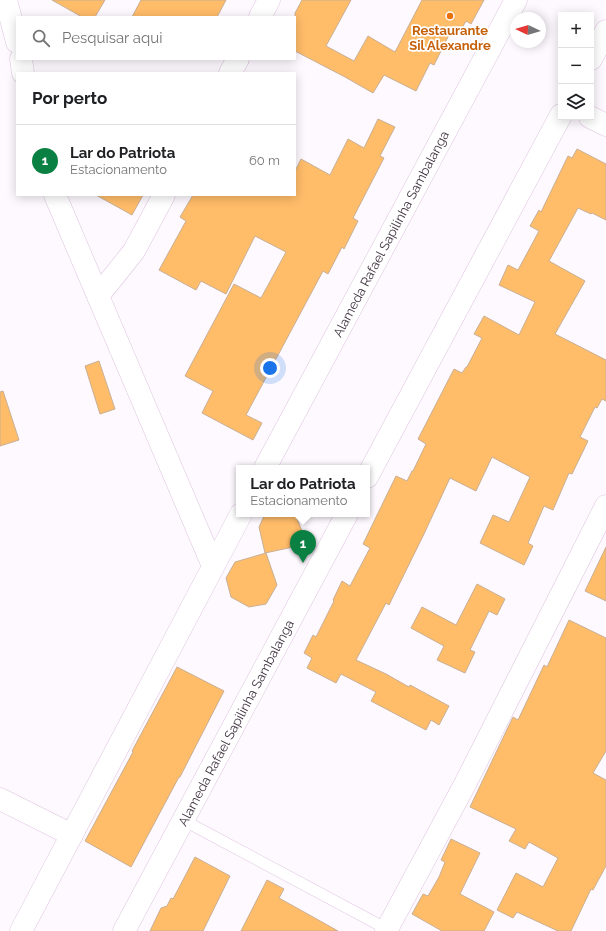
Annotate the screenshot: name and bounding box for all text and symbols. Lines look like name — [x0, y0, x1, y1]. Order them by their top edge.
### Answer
marker: Restaurante Sil Alexandre — [445, 11, 455, 21]
north arrow — [510, 12, 546, 48]
map controls — [558, 12, 594, 120]
button: + — [558, 12, 594, 48]
search box — [16, 16, 296, 60]
place label: Restaurante Sil Alexandre — [409, 23, 491, 53]
icon: search — [30, 27, 52, 49]
text: Pesquisar aqui — [62, 29, 162, 47]
button: − — [558, 48, 594, 84]
button: layers — [558, 84, 594, 120]
text: Por perto — [32, 88, 107, 108]
street label: Alameda Rafael Sapilinha Sambalanga — [330, 128, 452, 340]
text: Lar do Patriota — [70, 144, 175, 162]
text: 1 — [42, 153, 48, 168]
text: 60 m — [249, 153, 280, 168]
text: Estacionamento — [70, 162, 167, 177]
your location — [260, 358, 280, 378]
popup — [236, 465, 370, 517]
text: Lar do Patriota — [250, 475, 356, 493]
text: Estacionamento — [250, 493, 347, 508]
pin: 1 — [290, 530, 316, 563]
street label: Alameda Rafael Sapilinha Sambalanga — [175, 617, 297, 829]

